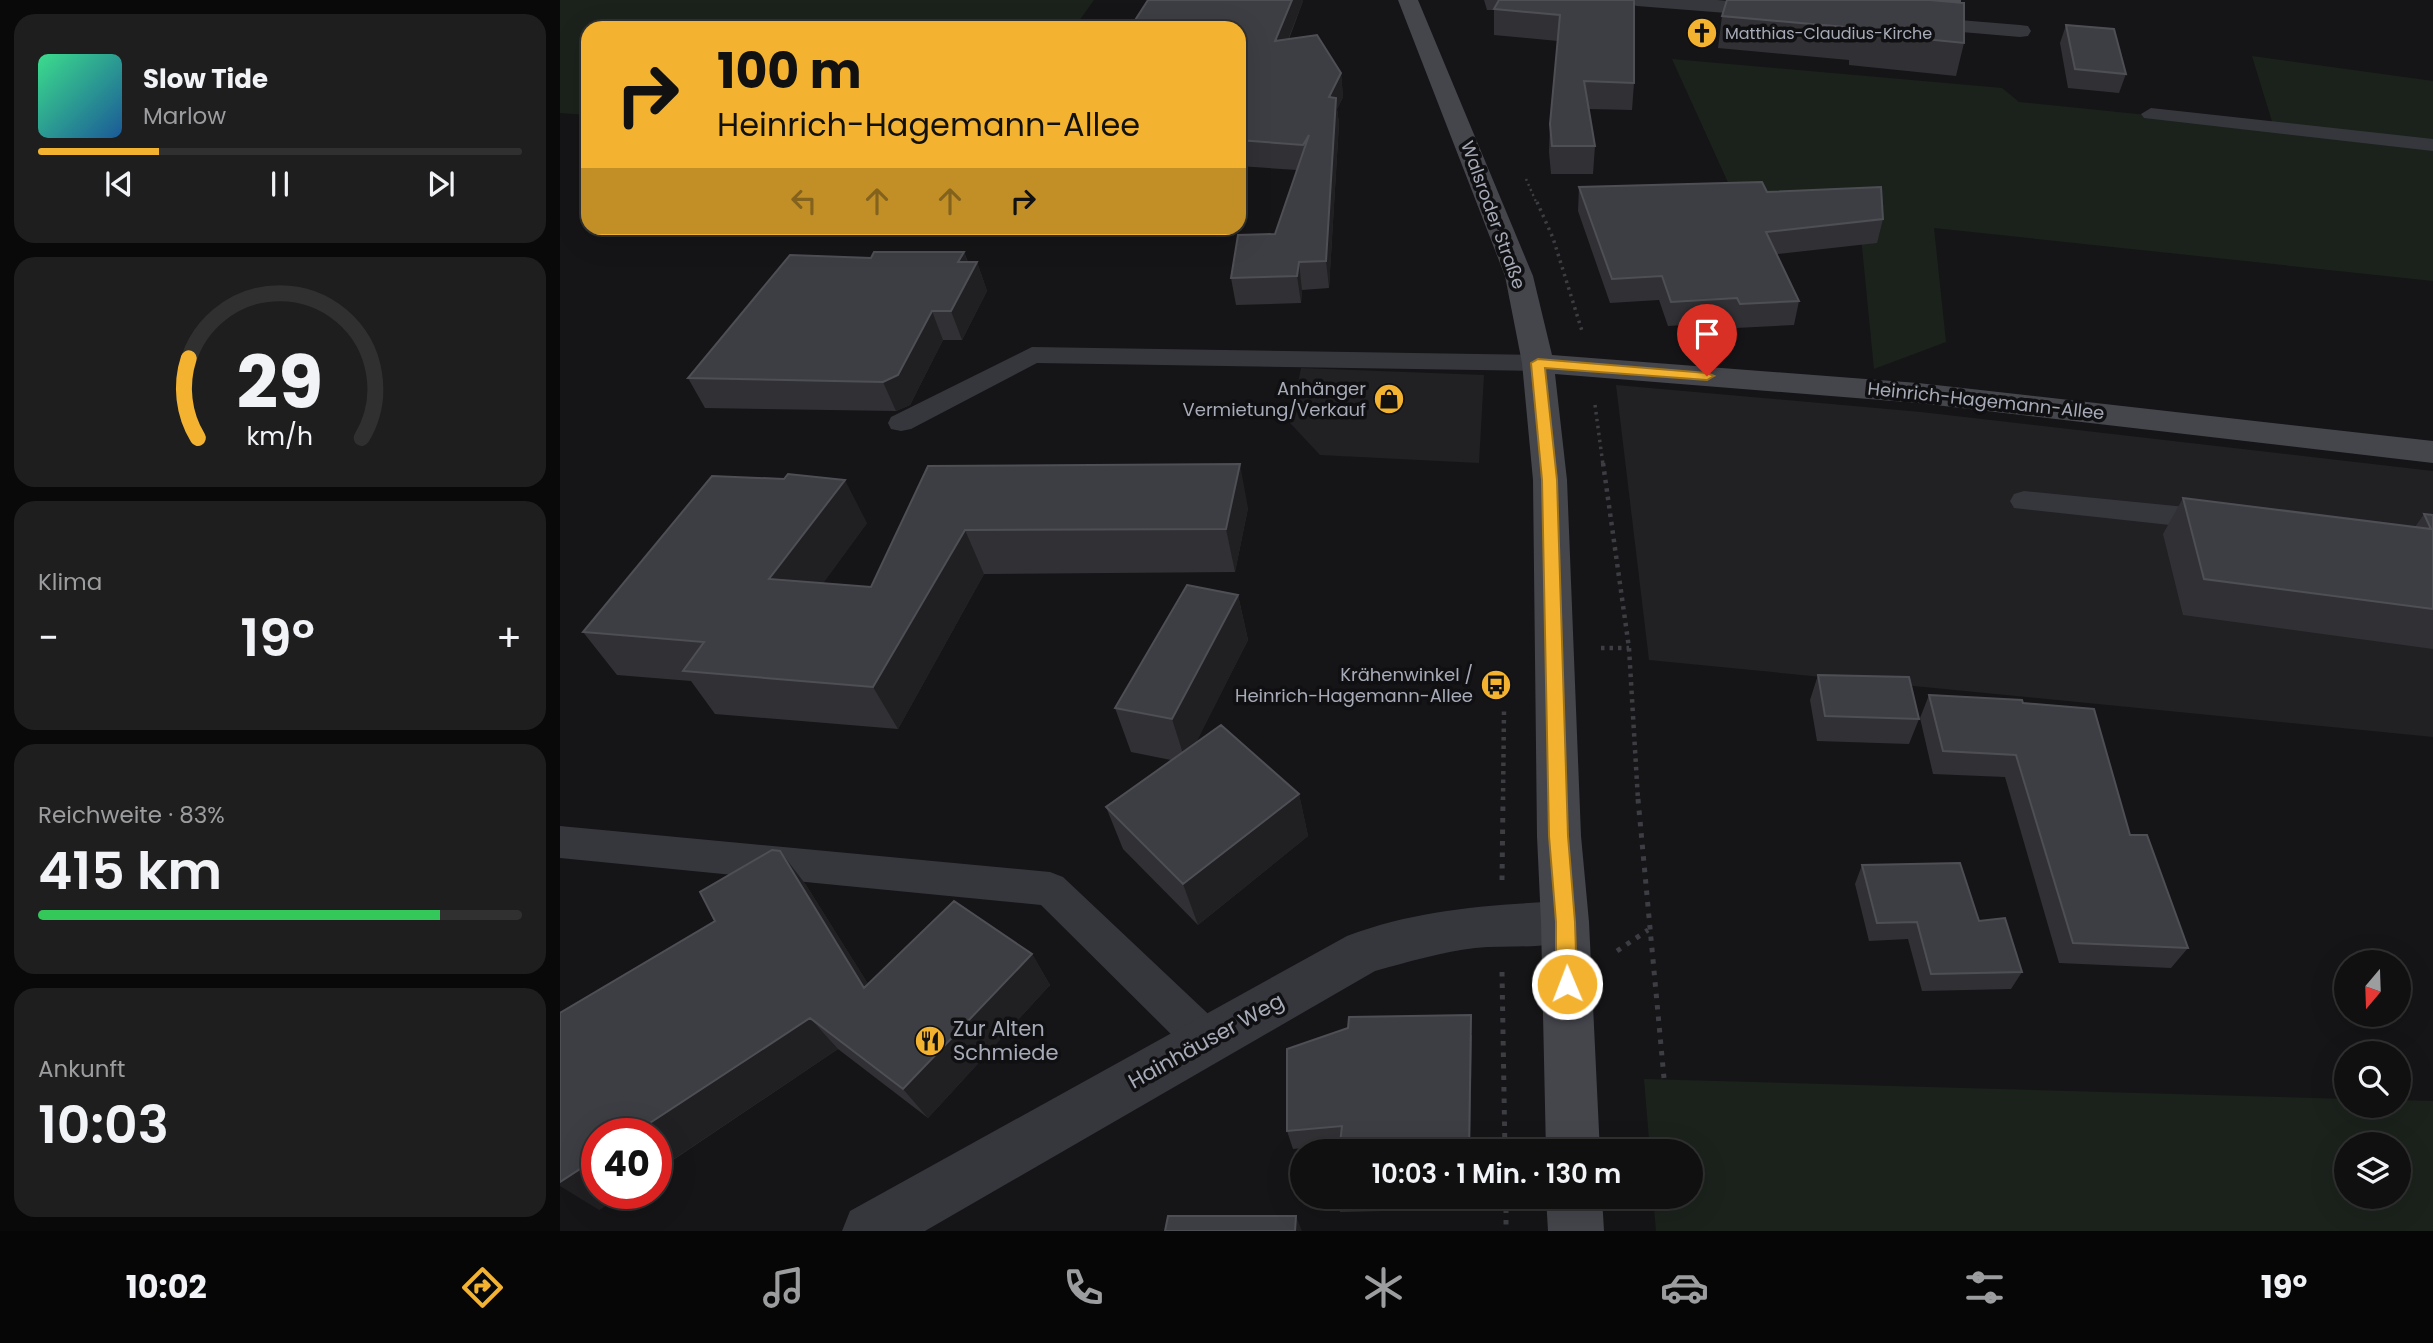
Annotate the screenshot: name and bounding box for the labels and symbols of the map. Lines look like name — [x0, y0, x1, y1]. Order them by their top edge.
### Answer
church icon: Matthias-Claudius-Kirche — [1685, 16, 1719, 50]
place label: Matthias-Claudius-Kirche — [1725, 22, 1932, 45]
street label: Walsroder Straße — [1455, 137, 1532, 292]
pin — [1677, 304, 1737, 376]
place label: Anhänger Vermietung/Verkauf — [1183, 376, 1366, 422]
street label: Heinrich-Hagemann-Allee — [1866, 376, 2106, 425]
shop icon: Anhänger Vermietung/Verkauf — [1372, 382, 1406, 416]
place label: Krähenwinkel / Heinrich-Hagemann-Allee — [1235, 662, 1473, 708]
bus stop icon: Krähenwinkel / Heinrich-Hagemann-Allee — [1479, 668, 1513, 702]
position arrow — [1530, 947, 1604, 1021]
north arrow — [2334, 950, 2412, 1027]
street label: Hainhäuser Weg — [1123, 986, 1289, 1095]
place label: Zur Alten Schmiede — [953, 1014, 1059, 1067]
restaurant icon: Zur Alten Schmiede — [913, 1024, 947, 1058]
speed limit sign: 40 — [581, 1118, 672, 1209]

